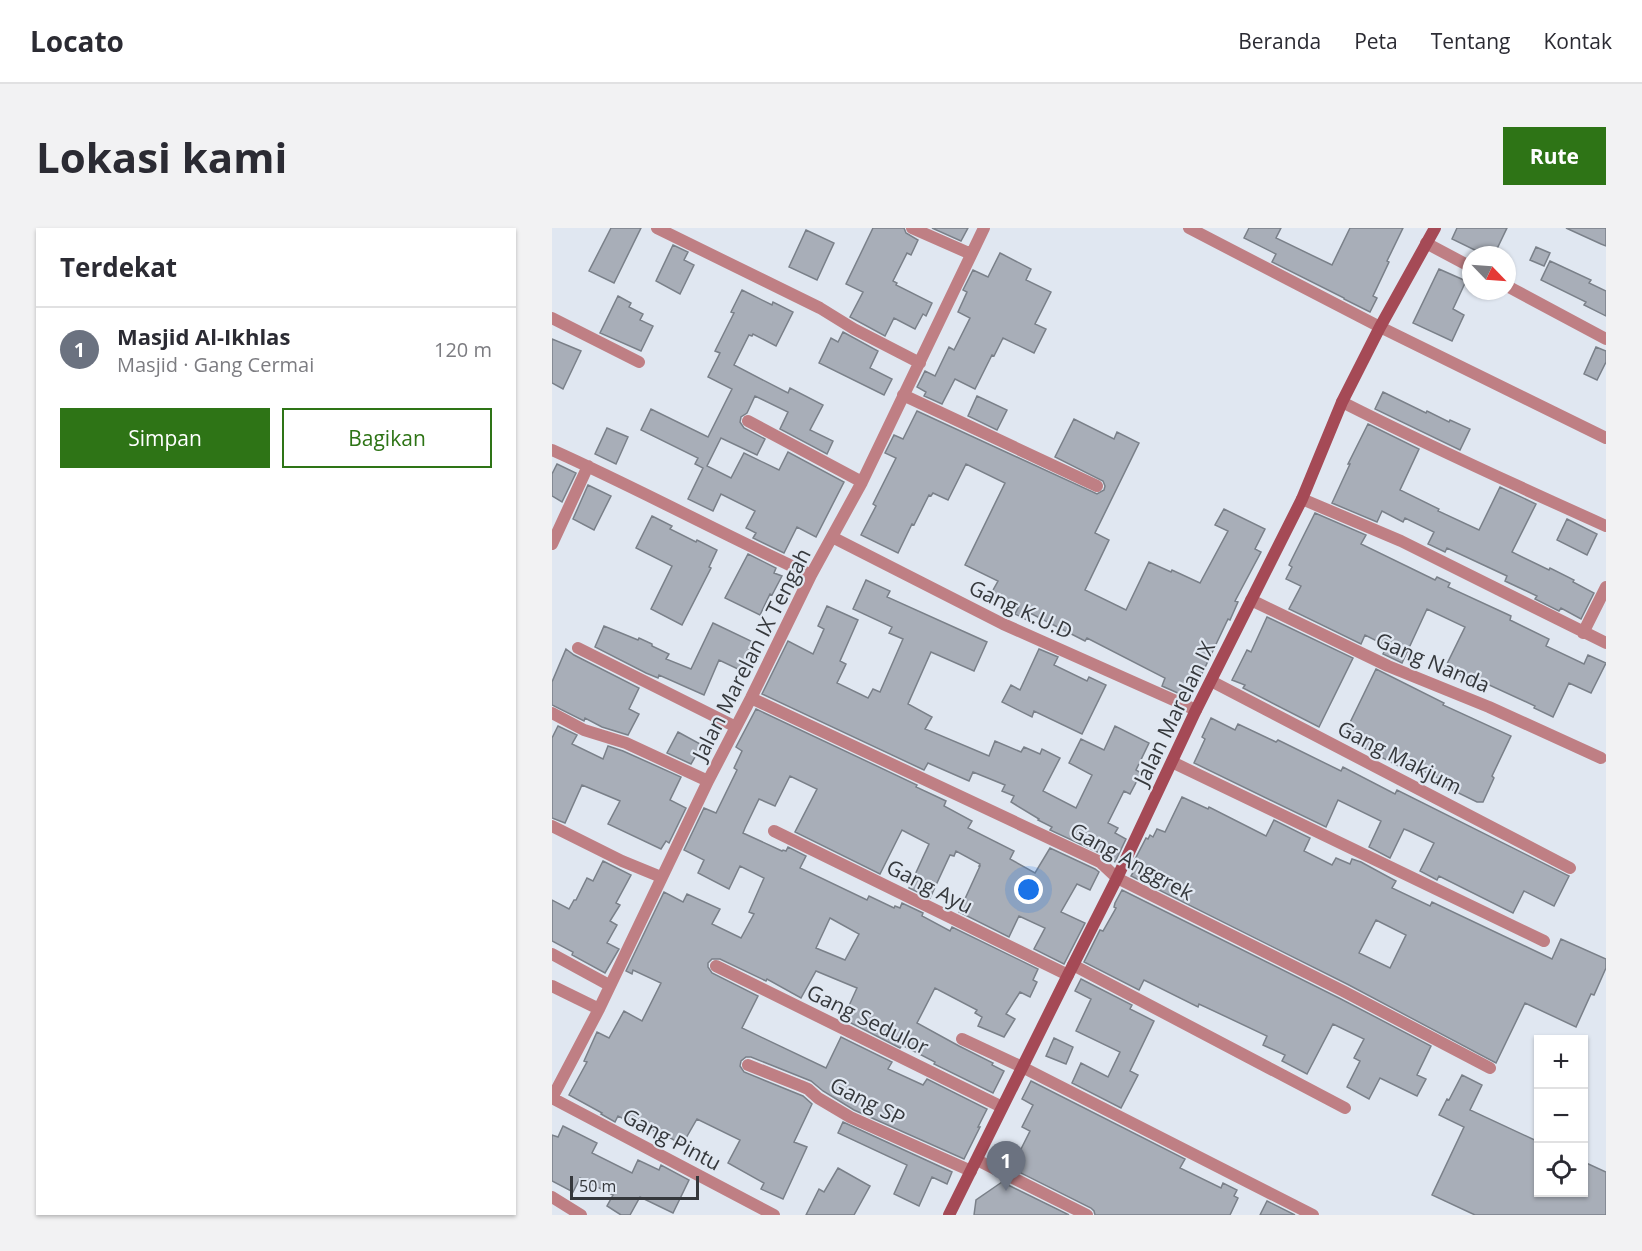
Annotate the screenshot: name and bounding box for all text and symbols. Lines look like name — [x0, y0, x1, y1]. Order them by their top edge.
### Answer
text: Locato — [30, 22, 124, 60]
text: Beranda — [1238, 27, 1321, 55]
text: Peta — [1354, 27, 1398, 55]
text: Tentang — [1431, 27, 1510, 55]
text: Kontak — [1543, 27, 1612, 55]
button: Rute — [1503, 127, 1606, 185]
text: Lokasi kami — [36, 128, 287, 185]
north arrow — [1462, 246, 1516, 300]
text: Terdekat — [60, 249, 177, 285]
text: Masjid Al-Ikhlas — [117, 321, 290, 351]
text: 1 — [74, 336, 85, 363]
text: 120 m — [434, 336, 492, 363]
text: Masjid · Gang Cermai — [117, 351, 314, 378]
button: Simpan — [60, 408, 270, 468]
button: Bagikan — [282, 408, 492, 468]
street label: Jalan Marelan IX Tengah — [684, 543, 817, 767]
street label: Gang K.U.D — [965, 573, 1077, 645]
street label: Gang Nanda — [1372, 625, 1494, 699]
street label: Jalan Marelan IX — [1126, 636, 1221, 791]
street label: Gang Makjum — [1333, 714, 1467, 800]
street label: Gang Anggrek — [1065, 816, 1199, 906]
street label: Gang Ayu — [882, 852, 978, 920]
your location — [1014, 875, 1043, 904]
street label: Gang Sedulor — [802, 977, 934, 1061]
map controls — [1534, 1035, 1588, 1197]
button: + — [1534, 1035, 1588, 1089]
street label: Gang SP — [826, 1070, 910, 1132]
button: − — [1534, 1089, 1588, 1143]
street label: Gang Pintu — [618, 1101, 726, 1177]
pin: 1 — [986, 1142, 1026, 1191]
button: locate — [1534, 1143, 1588, 1197]
scale bar — [570, 1173, 699, 1200]
text: 50 m — [579, 1175, 616, 1197]

